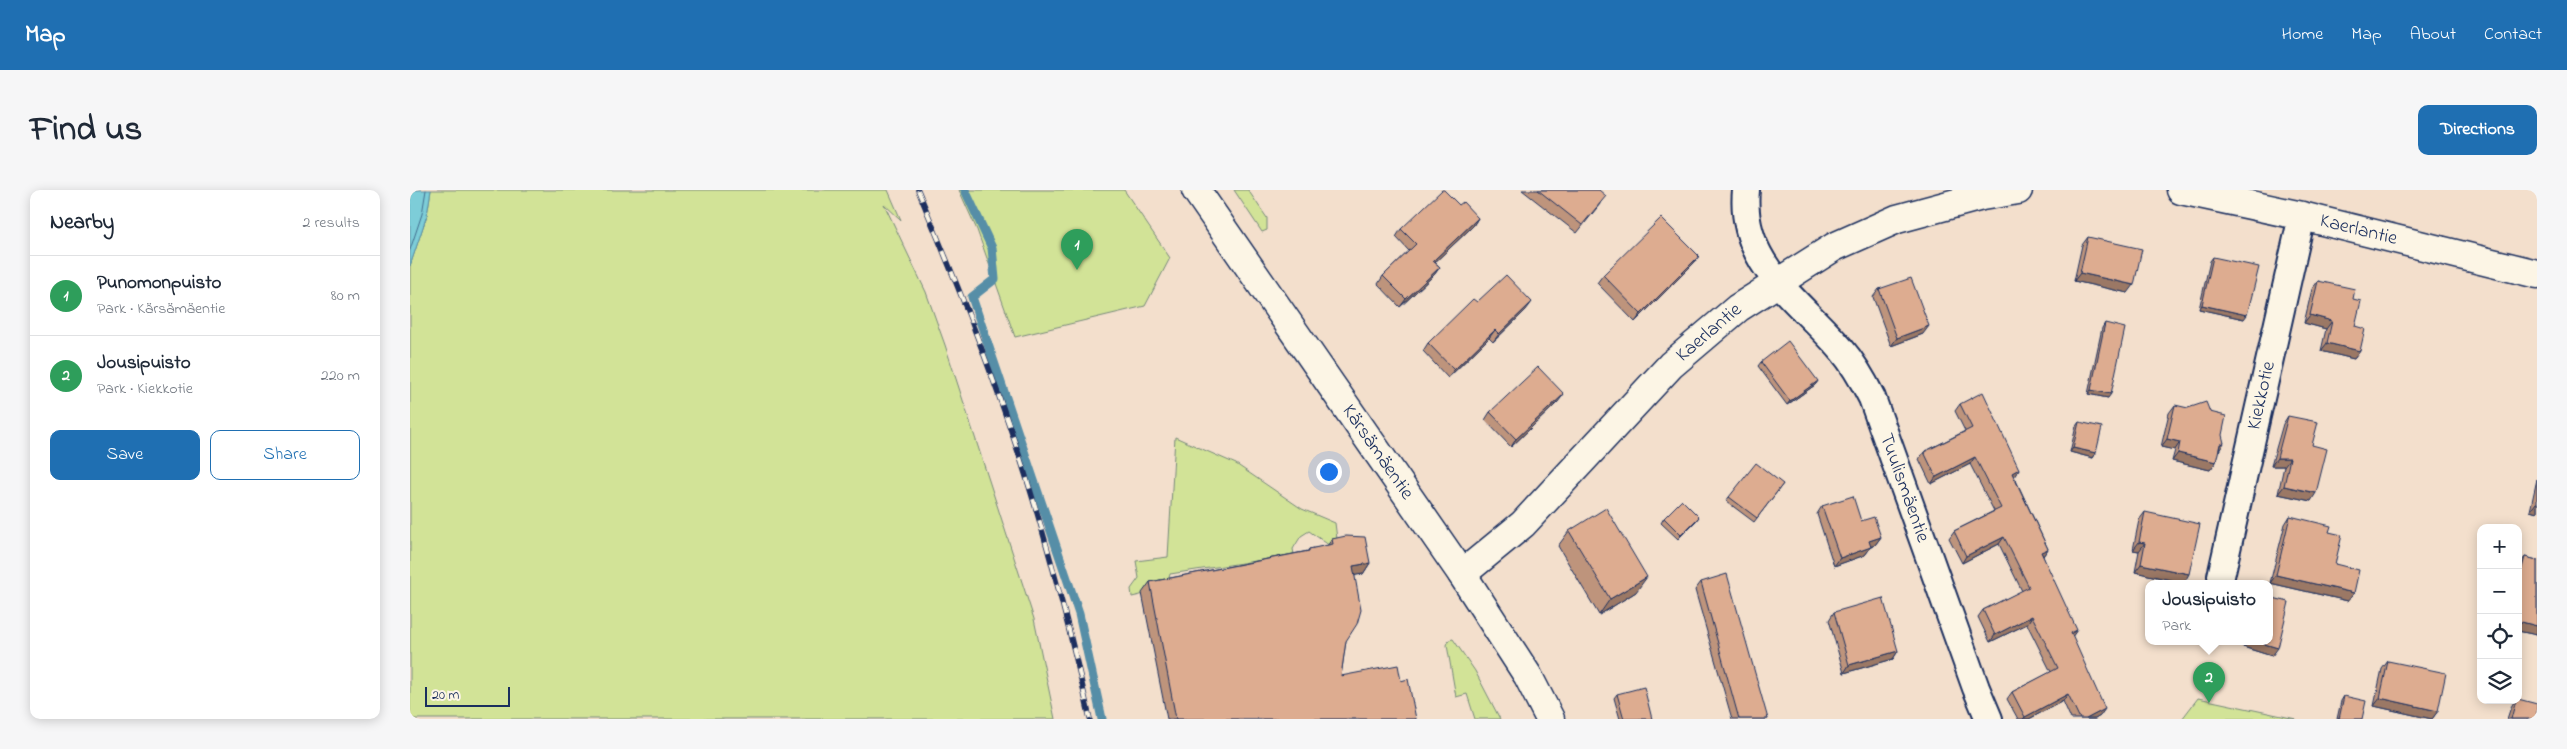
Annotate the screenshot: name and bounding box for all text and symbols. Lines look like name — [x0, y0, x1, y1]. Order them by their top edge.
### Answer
text: Map — [25, 18, 66, 53]
text: Home — [2282, 22, 2323, 48]
text: Map — [2351, 22, 2382, 48]
text: About — [2410, 22, 2456, 48]
text: Contact — [2484, 22, 2542, 48]
text: Find us — [30, 105, 142, 156]
button: Directions — [2418, 105, 2537, 155]
street label: Kaerlantie — [2317, 206, 2400, 254]
text: Nearby — [50, 208, 114, 238]
text: 2 results — [302, 211, 360, 235]
pin: 1 — [1061, 229, 1093, 270]
text: Punomonpuisto — [97, 270, 221, 297]
text: 1 — [63, 284, 69, 308]
text: 80 m — [331, 284, 360, 308]
street label: Kaerlantie — [1670, 296, 1749, 369]
text: Park · Kärsämäentie — [97, 297, 225, 321]
text: Jousipuisto — [97, 350, 191, 377]
street label: Kiekkotie — [2240, 358, 2283, 433]
text: 2 — [62, 364, 70, 388]
text: 220 m — [321, 364, 360, 388]
text: Park · Kiekkotie — [97, 377, 193, 401]
street label: Kärsämäentie — [1334, 399, 1421, 506]
street label: Tuulismäentie — [1871, 429, 1937, 547]
button: Save — [50, 430, 200, 480]
button: Share — [210, 430, 360, 480]
your location — [1316, 459, 1342, 485]
map controls — [2477, 524, 2522, 704]
button: + — [2477, 524, 2522, 569]
button: − — [2477, 569, 2522, 614]
popup — [2145, 580, 2273, 645]
text: Jousipuisto — [2162, 587, 2256, 614]
text: Park — [2162, 614, 2191, 638]
button: locate — [2477, 614, 2522, 659]
button: layers — [2477, 659, 2522, 704]
pin: 2 — [2193, 662, 2225, 703]
scale bar — [425, 684, 510, 707]
text: 20 m — [432, 685, 459, 706]

